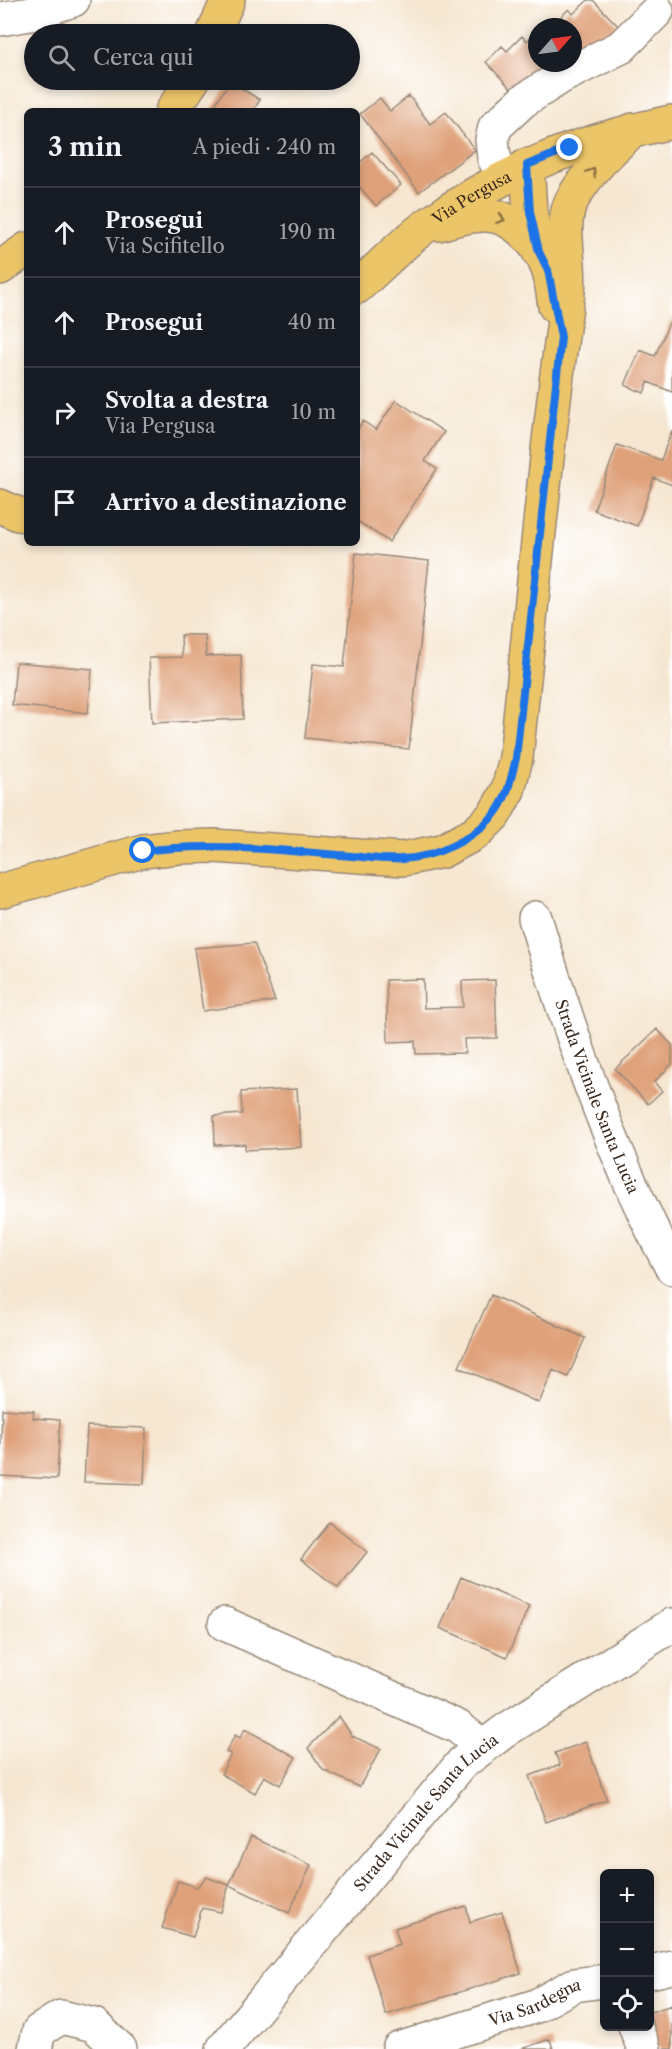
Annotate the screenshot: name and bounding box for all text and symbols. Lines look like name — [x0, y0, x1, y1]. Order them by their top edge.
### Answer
north arrow — [528, 18, 582, 72]
search box — [24, 24, 360, 90]
icon: search — [45, 41, 78, 74]
text: Cerca qui — [93, 44, 194, 71]
text: 3 min — [48, 131, 122, 163]
route end — [556, 134, 582, 160]
text: A piedi · 240 m — [193, 135, 336, 159]
street label: Via Pergusa — [427, 166, 515, 229]
one-way arrow — [585, 168, 596, 179]
text: Prosegui — [105, 207, 203, 234]
one-way arrow — [495, 212, 506, 225]
icon: ahead — [48, 216, 81, 249]
text: 190 m — [279, 220, 336, 244]
text: Via Scifitello — [105, 234, 225, 258]
icon: ahead — [48, 306, 81, 339]
text: Prosegui — [105, 309, 203, 336]
text: 40 m — [288, 310, 336, 334]
text: Svolta a destra — [105, 387, 268, 414]
icon: right — [48, 396, 81, 429]
text: 10 m — [291, 400, 336, 424]
text: Via Pergusa — [105, 414, 216, 438]
icon: arrive — [48, 486, 81, 519]
text: Arrivo a destinazione — [105, 489, 347, 516]
route start — [129, 837, 155, 863]
street label: Strada Vicinale Santa Lucia — [551, 997, 644, 1197]
street label: Strada Vicinale Santa Lucia — [349, 1729, 502, 1895]
map controls — [600, 1869, 654, 2031]
button: + — [600, 1869, 654, 1923]
button: − — [600, 1923, 654, 1977]
street label: Via Sardegna — [485, 1974, 582, 2031]
button: locate — [600, 1977, 654, 2031]

